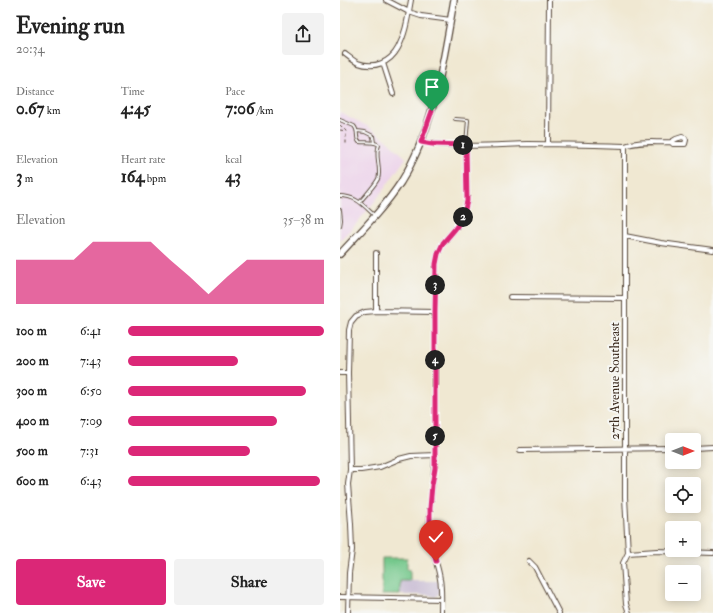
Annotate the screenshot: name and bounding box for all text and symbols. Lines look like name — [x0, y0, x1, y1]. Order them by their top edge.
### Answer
text: Evening run — [16, 12, 125, 40]
button: share — [282, 13, 324, 55]
text: 20:34 — [16, 41, 44, 57]
pin — [415, 70, 449, 111]
icon: arrive — [421, 76, 443, 98]
text: Distance — [16, 85, 54, 98]
text: Time — [121, 85, 145, 98]
text: Pace — [225, 85, 245, 98]
text: 0.67 — [16, 98, 44, 119]
text: 4:45 — [121, 98, 151, 119]
text: 7:06 — [225, 98, 255, 119]
text: km — [44, 104, 60, 117]
text: /km — [255, 104, 274, 117]
pin: 1 — [453, 135, 473, 155]
text: 1 — [461, 138, 465, 151]
text: Elevation — [16, 153, 58, 166]
text: Heart rate — [121, 153, 165, 166]
text: kcal — [225, 153, 242, 166]
text: 3 — [16, 166, 23, 187]
text: 164 — [121, 166, 144, 187]
text: 43 — [225, 166, 241, 187]
text: m — [23, 172, 33, 185]
text: bpm — [144, 172, 166, 185]
pin: 2 — [453, 207, 473, 227]
text: 2 — [460, 210, 466, 223]
text: Elevation — [16, 212, 66, 228]
text: 35–38 m — [283, 212, 324, 228]
pin: 3 — [425, 275, 445, 295]
text: 3 — [433, 278, 437, 291]
street label: 27th Avenue Southeast — [607, 322, 623, 440]
text: 100 m — [16, 323, 47, 339]
text: 6:41 — [80, 323, 101, 339]
pin: 4 — [425, 350, 445, 370]
text: 200 m — [16, 353, 49, 369]
text: 7:43 — [80, 353, 101, 369]
text: 4 — [432, 353, 438, 366]
text: 300 m — [16, 383, 47, 399]
text: 6:50 — [80, 383, 102, 399]
text: 400 m — [16, 413, 49, 429]
text: 7:09 — [80, 413, 103, 429]
pin: 5 — [425, 426, 445, 446]
text: 5 — [433, 429, 437, 442]
north arrow — [665, 433, 701, 469]
map controls — [665, 433, 701, 601]
text: 500 m — [16, 443, 48, 459]
text: 7:31 — [80, 443, 99, 459]
text: 600 m — [16, 473, 49, 489]
text: 6:43 — [80, 473, 102, 489]
button: locate — [665, 477, 701, 513]
pin — [419, 520, 453, 561]
button: + — [665, 521, 701, 557]
icon: check — [425, 526, 447, 548]
button: Save — [16, 559, 166, 605]
button: Share — [174, 559, 324, 605]
button: − — [665, 565, 701, 601]

